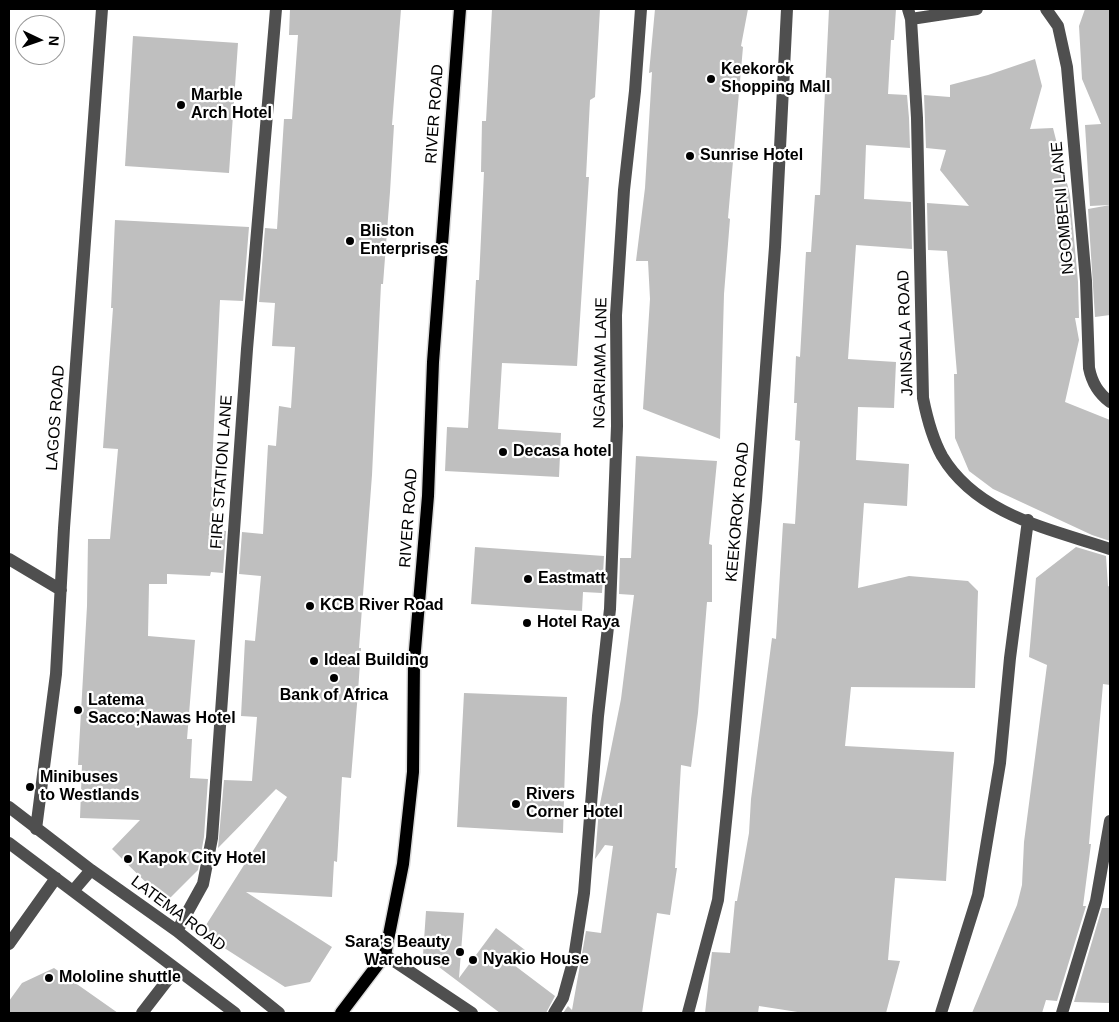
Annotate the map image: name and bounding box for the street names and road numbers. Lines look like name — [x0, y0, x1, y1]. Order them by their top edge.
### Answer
street label: RIVER ROAD — [422, 64, 448, 164]
street label: NGOMBENI LANE — [1048, 141, 1078, 275]
street label: JAINSALA ROAD — [894, 270, 918, 396]
street label: NGARIAMA LANE — [590, 297, 612, 429]
street label: LAGOS ROAD — [43, 365, 69, 471]
street label: FIRE STATION LANE — [207, 394, 237, 550]
street label: KEEKOROK ROAD — [722, 441, 754, 583]
street label: RIVER ROAD — [396, 468, 422, 568]
street label: LATEMA ROAD — [127, 872, 229, 956]

